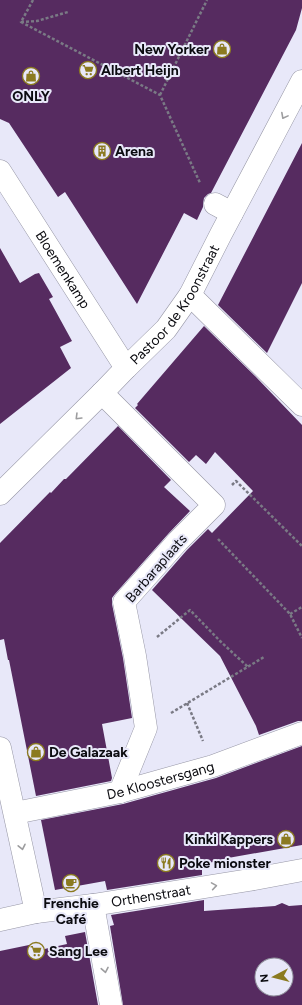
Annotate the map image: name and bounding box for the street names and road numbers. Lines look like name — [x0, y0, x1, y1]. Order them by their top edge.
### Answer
street label: Bloemenkamp — [32, 228, 94, 312]
street label: Pastoor de Kroonstraat — [127, 242, 223, 368]
street label: Barbaraplaats — [122, 531, 191, 606]
street label: De Kloostersgang — [105, 758, 216, 803]
street label: Orthenstraat — [110, 881, 192, 911]

